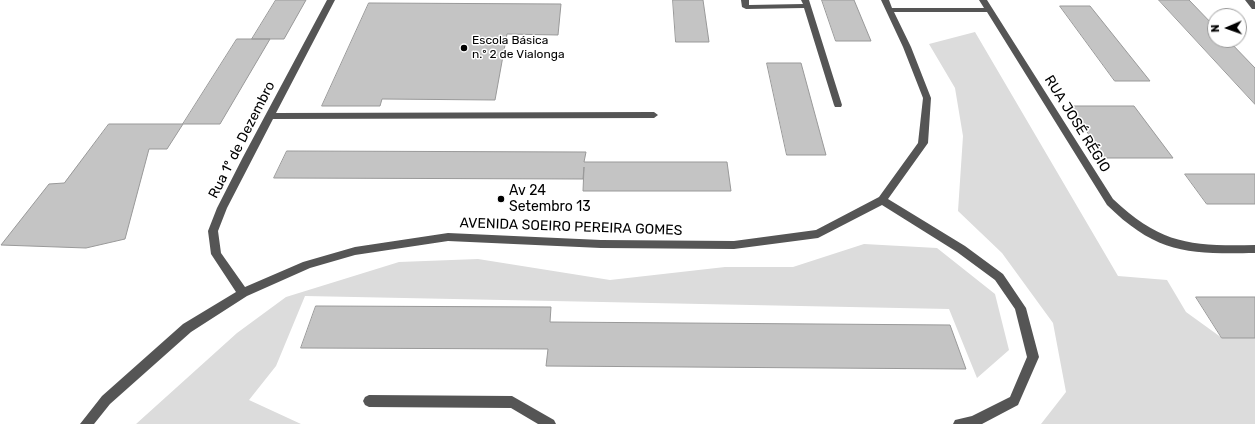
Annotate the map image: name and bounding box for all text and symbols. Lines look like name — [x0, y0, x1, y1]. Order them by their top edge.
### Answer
north arrow — [1207, 8, 1247, 48]
text: N — [1209, 24, 1222, 33]
place label: Escola Básica n.º 2 de Vialonga — [472, 34, 565, 62]
marker: Escola Básica n.º 2 de Vialonga — [459, 43, 469, 53]
street label: RUA JOSÉ RÉGIO — [1040, 72, 1114, 176]
street label: Rua 1º de Dezembro — [205, 79, 279, 201]
place label: Av 24 Setembro 13 — [509, 183, 591, 216]
marker: Av 24 Setembro 13 — [496, 194, 506, 204]
street label: AVENIDA SOEIRO PEREIRA GOMES — [459, 215, 683, 239]

